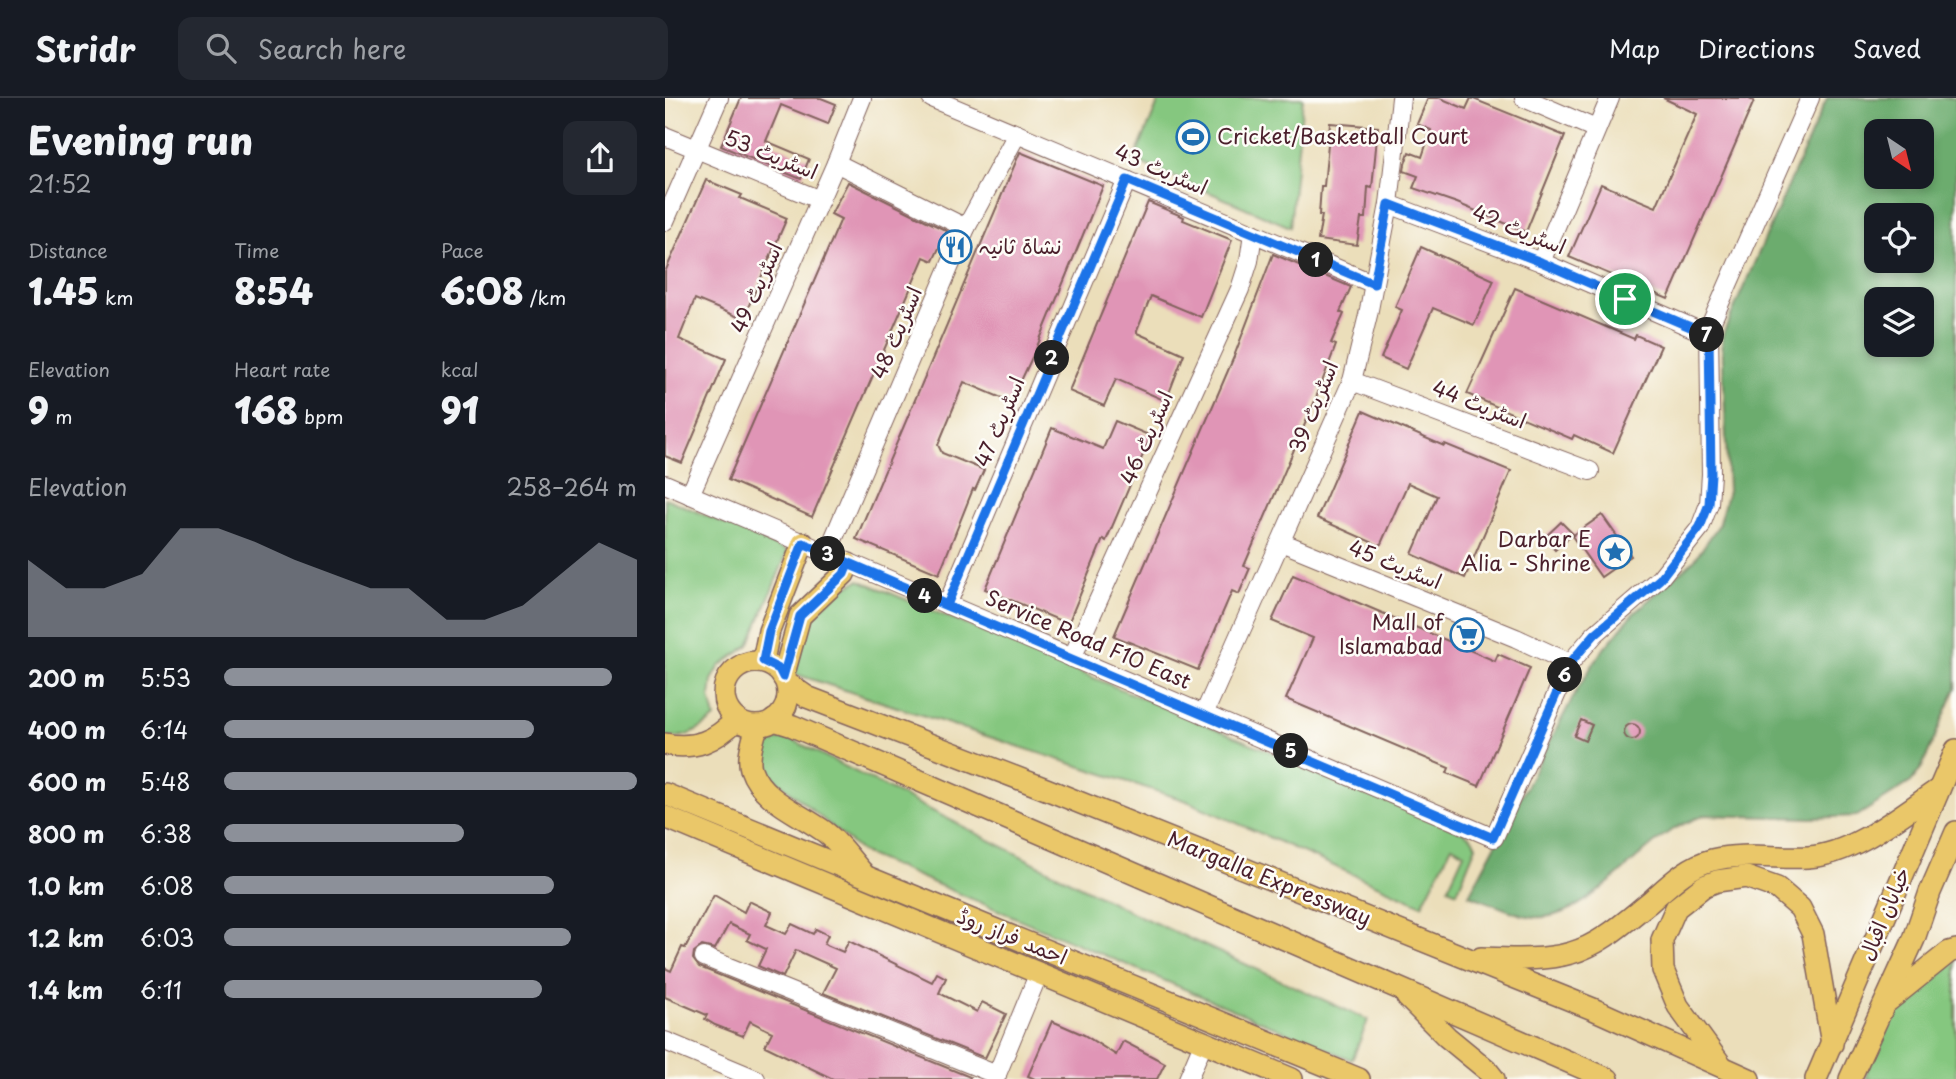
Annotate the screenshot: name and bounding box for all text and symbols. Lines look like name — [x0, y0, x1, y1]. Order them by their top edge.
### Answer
search box — [178, 17, 668, 80]
text: Stridr — [35, 23, 136, 73]
icon: search — [202, 29, 240, 67]
text: Search here — [258, 29, 406, 68]
text: Map — [1609, 30, 1660, 66]
text: Directions — [1698, 30, 1815, 66]
text: Saved — [1853, 30, 1921, 66]
text: Evening run — [28, 111, 253, 168]
sports icon: Cricket/Basketball Court — [1174, 118, 1212, 156]
place label: Cricket/Basketball Court — [1217, 119, 1468, 151]
north arrow — [1864, 119, 1934, 189]
map controls — [1864, 119, 1934, 357]
street label: اسٹریٹ 53 — [720, 120, 823, 186]
button: share — [563, 121, 637, 195]
street label: اسٹریٹ 43 — [1110, 134, 1213, 202]
text: 21:52 — [28, 166, 92, 201]
street label: اسٹریٹ 42 — [1468, 195, 1572, 261]
button: locate — [1864, 203, 1934, 273]
restaurant icon: نشاۃ ثانیہ — [936, 228, 974, 266]
place label: نشاۃ ثانیہ — [979, 229, 1062, 261]
text: Distance — [28, 236, 108, 264]
text: Time — [234, 236, 279, 264]
text: Pace — [441, 236, 484, 264]
street label: اسٹریٹ 49 — [721, 237, 789, 338]
pin: 1 — [1299, 242, 1333, 278]
text: 1 — [1311, 245, 1320, 273]
text: 1.45 — [28, 264, 99, 317]
text: 8:54 — [234, 264, 313, 317]
text: 6:08 — [441, 264, 524, 317]
pin — [1595, 269, 1655, 329]
icon: arrive — [1606, 280, 1644, 318]
street label: اسٹریٹ 48 — [861, 281, 929, 383]
text: km — [99, 283, 134, 311]
text: /km — [524, 283, 566, 311]
button: layers — [1864, 287, 1934, 357]
pin: 7 — [1689, 317, 1725, 352]
text: 7 — [1701, 320, 1712, 348]
pin: 2 — [1035, 341, 1069, 376]
text: 2 — [1045, 343, 1058, 371]
text: Elevation — [28, 355, 110, 383]
text: Heart rate — [234, 355, 330, 383]
text: kcal — [441, 355, 479, 383]
street label: اسٹریٹ 39 — [1279, 355, 1345, 457]
street label: اسٹریٹ 47 — [965, 371, 1032, 471]
street label: اسٹریٹ 44 — [1428, 371, 1532, 436]
text: 9 — [28, 383, 49, 436]
text: 168 — [234, 383, 298, 436]
text: 91 — [441, 383, 479, 436]
street label: اسٹریٹ 46 — [1110, 385, 1180, 489]
text: m — [49, 402, 72, 430]
text: bpm — [298, 402, 344, 430]
text: Elevation — [28, 469, 127, 504]
text: 258–264 m — [506, 469, 637, 504]
place label: Darbar E Alia - Shrine — [1461, 522, 1591, 578]
street label: اسٹریٹ 45 — [1344, 530, 1447, 596]
place icon: Darbar E Alia - Shrine — [1596, 533, 1634, 571]
pin: 3 — [811, 536, 845, 572]
text: 3 — [821, 539, 834, 567]
pin: 4 — [908, 578, 943, 614]
street label: Service Road F10 East — [981, 580, 1197, 696]
text: 4 — [918, 581, 931, 609]
place label: Mall of Islamabad — [1339, 605, 1445, 661]
supermarket icon: Mall of Islamabad — [1448, 616, 1486, 654]
pin: 6 — [1548, 658, 1583, 692]
text: 200 m — [28, 660, 105, 695]
text: 5:53 — [140, 660, 191, 695]
text: 6 — [1558, 660, 1571, 688]
text: 400 m — [28, 712, 106, 747]
text: 6:14 — [140, 712, 188, 747]
pin: 5 — [1273, 734, 1309, 768]
text: 5 — [1284, 736, 1297, 764]
text: 600 m — [28, 764, 106, 799]
text: 5:48 — [140, 764, 191, 799]
text: 800 m — [28, 816, 105, 851]
text: 6:38 — [140, 816, 192, 851]
street label: Margalla Expressway — [1163, 822, 1376, 933]
street label: خیابان اقبال — [1849, 861, 1917, 965]
text: 1.0 km — [28, 868, 105, 903]
text: 6:08 — [140, 868, 194, 903]
street label: احمد فراز روڈ — [953, 899, 1073, 972]
text: 1.2 km — [28, 920, 104, 955]
text: 6:03 — [140, 920, 194, 955]
text: 1.4 km — [28, 972, 103, 1007]
text: 6:11 — [140, 972, 182, 1007]

